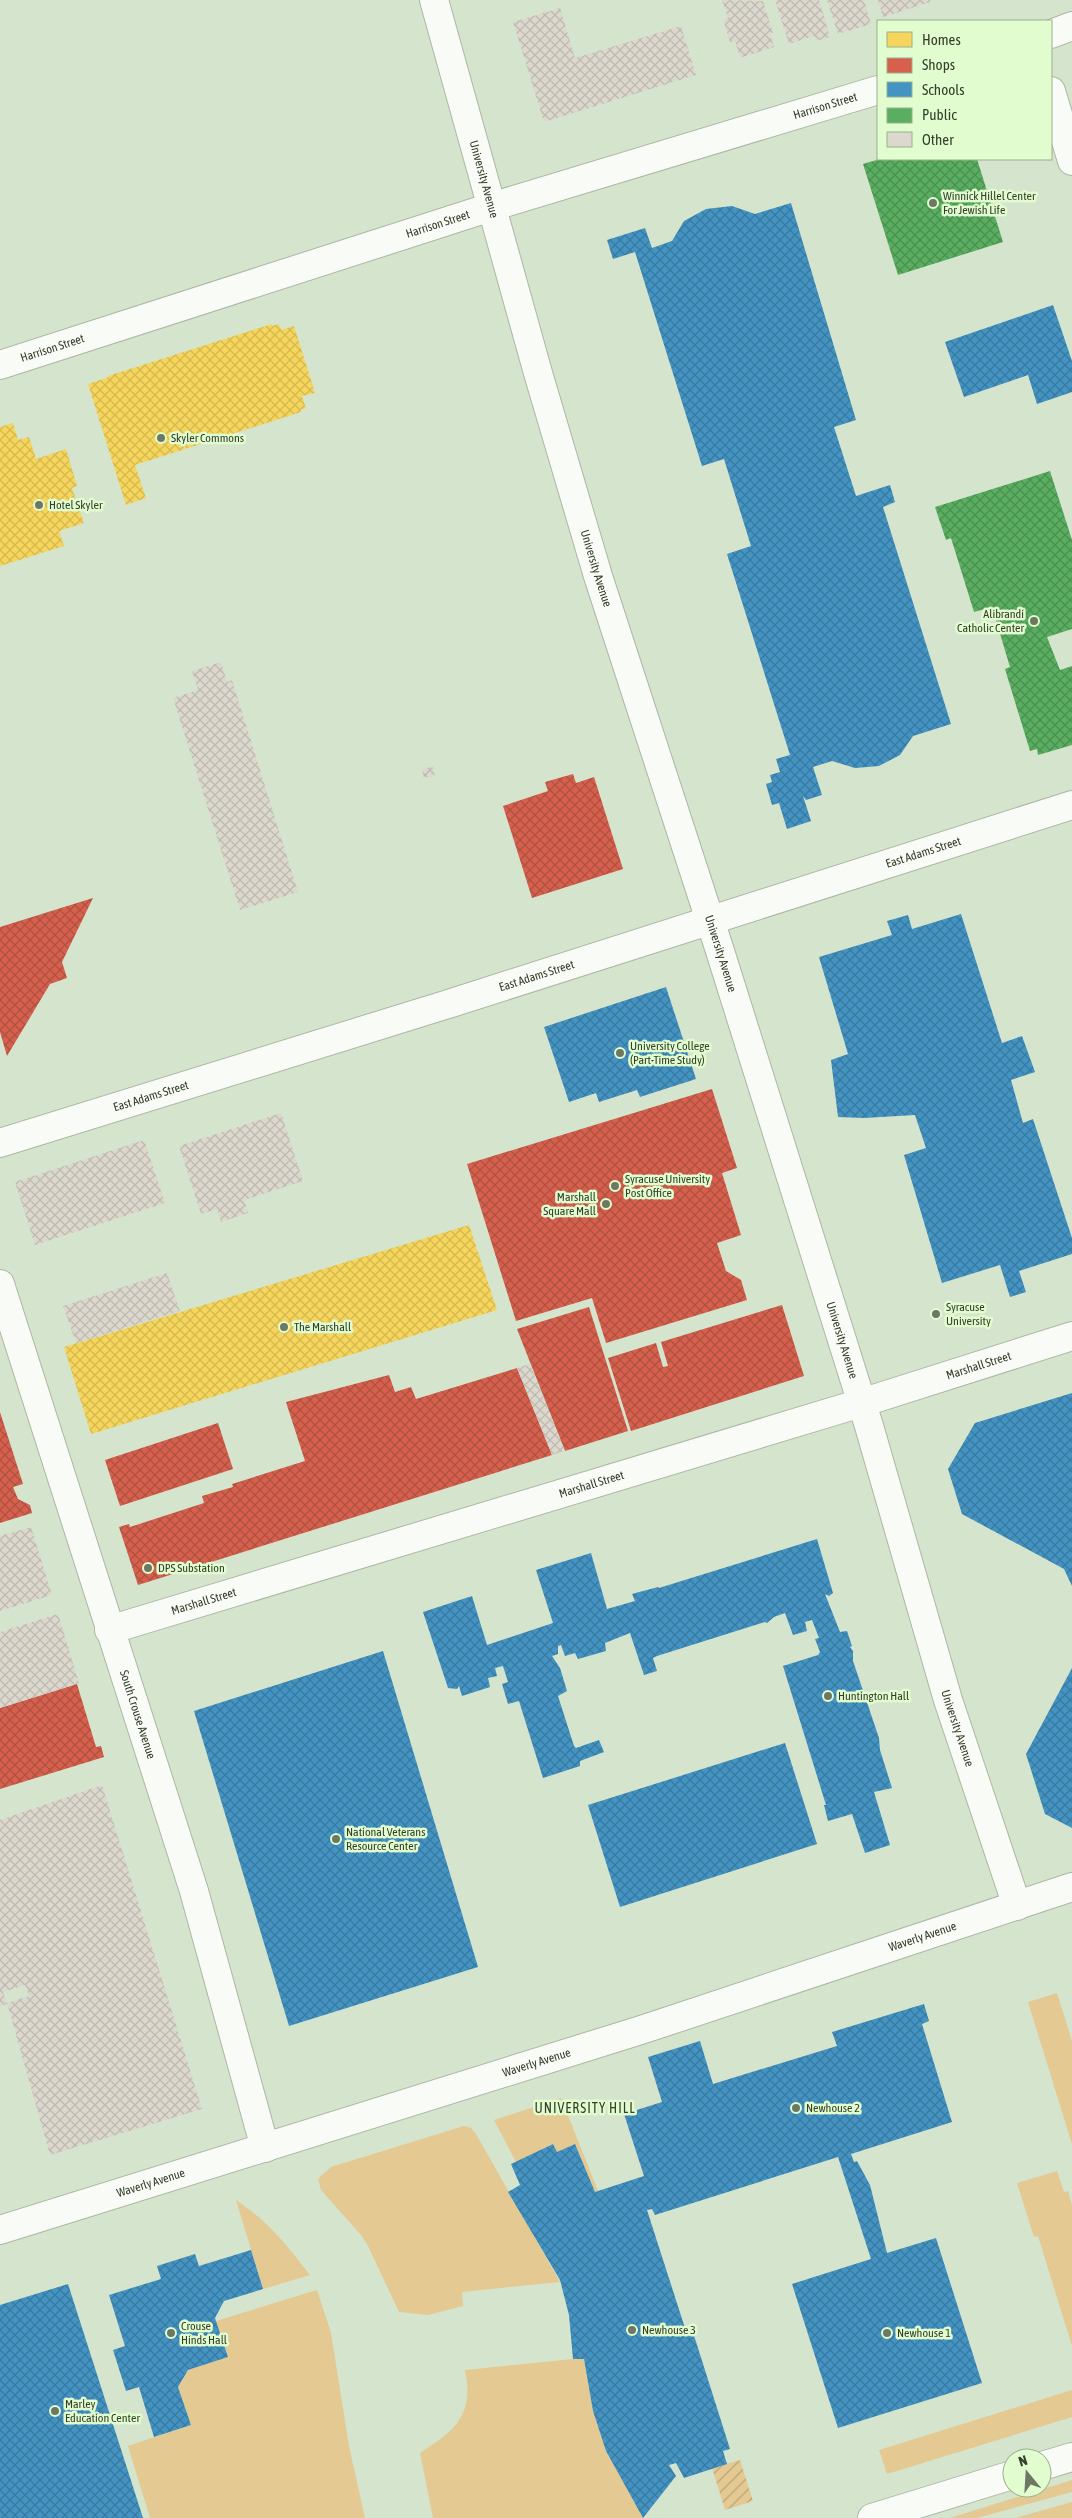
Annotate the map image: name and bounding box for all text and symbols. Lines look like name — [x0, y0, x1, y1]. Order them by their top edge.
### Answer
legend — [877, 20, 1052, 160]
text: Homes — [922, 31, 961, 48]
text: Shops — [922, 56, 955, 73]
text: Schools — [922, 81, 965, 98]
street label: Harrison Street — [792, 90, 859, 122]
text: Public — [922, 106, 957, 123]
text: Other — [922, 131, 954, 148]
street label: University Avenue — [466, 139, 501, 220]
place label: Winnick Hillel Center For Jewish Life — [943, 189, 1036, 217]
marker: Winnick Hillel Center For Jewish Life — [927, 197, 939, 209]
street label: Harrison Street — [404, 207, 472, 241]
street label: Harrison Street — [19, 331, 87, 365]
place label: Skyler Commons — [171, 431, 244, 445]
marker: Skyler Commons — [155, 432, 167, 444]
place label: Hotel Skyler — [49, 498, 103, 512]
marker: Hotel Skyler — [33, 499, 45, 511]
street label: University Avenue — [578, 528, 615, 609]
place label: Alibrandi Catholic Center — [957, 607, 1024, 635]
marker: Alibrandi Catholic Center — [1028, 615, 1040, 627]
street label: East Adams Street — [884, 834, 963, 871]
street label: University Avenue — [702, 913, 739, 994]
street label: East Adams Street — [497, 957, 576, 994]
place label: University College (Part-Time Study) — [630, 1039, 710, 1067]
marker: University College (Part-Time Study) — [614, 1047, 626, 1059]
street label: East Adams Street — [111, 1078, 191, 1114]
place label: Syracuse University Post Office — [625, 1172, 710, 1200]
marker: Syracuse University Post Office — [609, 1180, 621, 1192]
place label: Marshall Square Mall — [543, 1190, 597, 1218]
marker: Marshall Square Mall — [600, 1198, 612, 1210]
street label: University Avenue — [823, 1300, 861, 1380]
place label: Syracuse University — [946, 1300, 991, 1328]
marker: Syracuse University — [930, 1308, 942, 1320]
place label: The Marshall — [294, 1320, 352, 1334]
marker: The Marshall — [278, 1321, 290, 1333]
street label: Marshall Street — [945, 1349, 1013, 1382]
street label: Marshall Street — [557, 1468, 626, 1501]
place label: DPS Substation — [158, 1561, 225, 1575]
marker: DPS Substation — [142, 1562, 154, 1574]
street label: Marshall Street — [170, 1585, 239, 1618]
street label: South Crouse Avenue — [117, 1668, 158, 1761]
street label: University Avenue — [938, 1688, 977, 1768]
place label: Huntington Hall — [838, 1689, 910, 1703]
marker: Huntington Hall — [822, 1690, 834, 1702]
place label: National Veterans Resource Center — [346, 1825, 425, 1853]
marker: National Veterans Resource Center — [330, 1833, 342, 1845]
street label: Waverly Avenue — [887, 1919, 958, 1954]
street label: Waverly Avenue — [501, 2045, 572, 2080]
district label: UNIVERSITY HILL — [534, 2100, 636, 2116]
place label: Newhouse 2 — [806, 2101, 860, 2115]
marker: Newhouse 2 — [790, 2102, 802, 2114]
street label: Waverly Avenue — [115, 2166, 187, 2200]
place label: Crouse Hinds Hall — [181, 2319, 228, 2347]
place label: Newhouse 3 — [642, 2323, 696, 2337]
marker: Newhouse 3 — [626, 2324, 638, 2336]
place label: Newhouse 1 — [897, 2326, 951, 2340]
marker: Crouse Hinds Hall — [165, 2327, 177, 2339]
marker: Newhouse 1 — [881, 2327, 893, 2339]
place label: Marley Education Center — [65, 2397, 140, 2425]
marker: Marley Education Center — [49, 2405, 61, 2417]
north arrow — [1002, 2448, 1052, 2498]
text: N — [1017, 2452, 1029, 2470]

